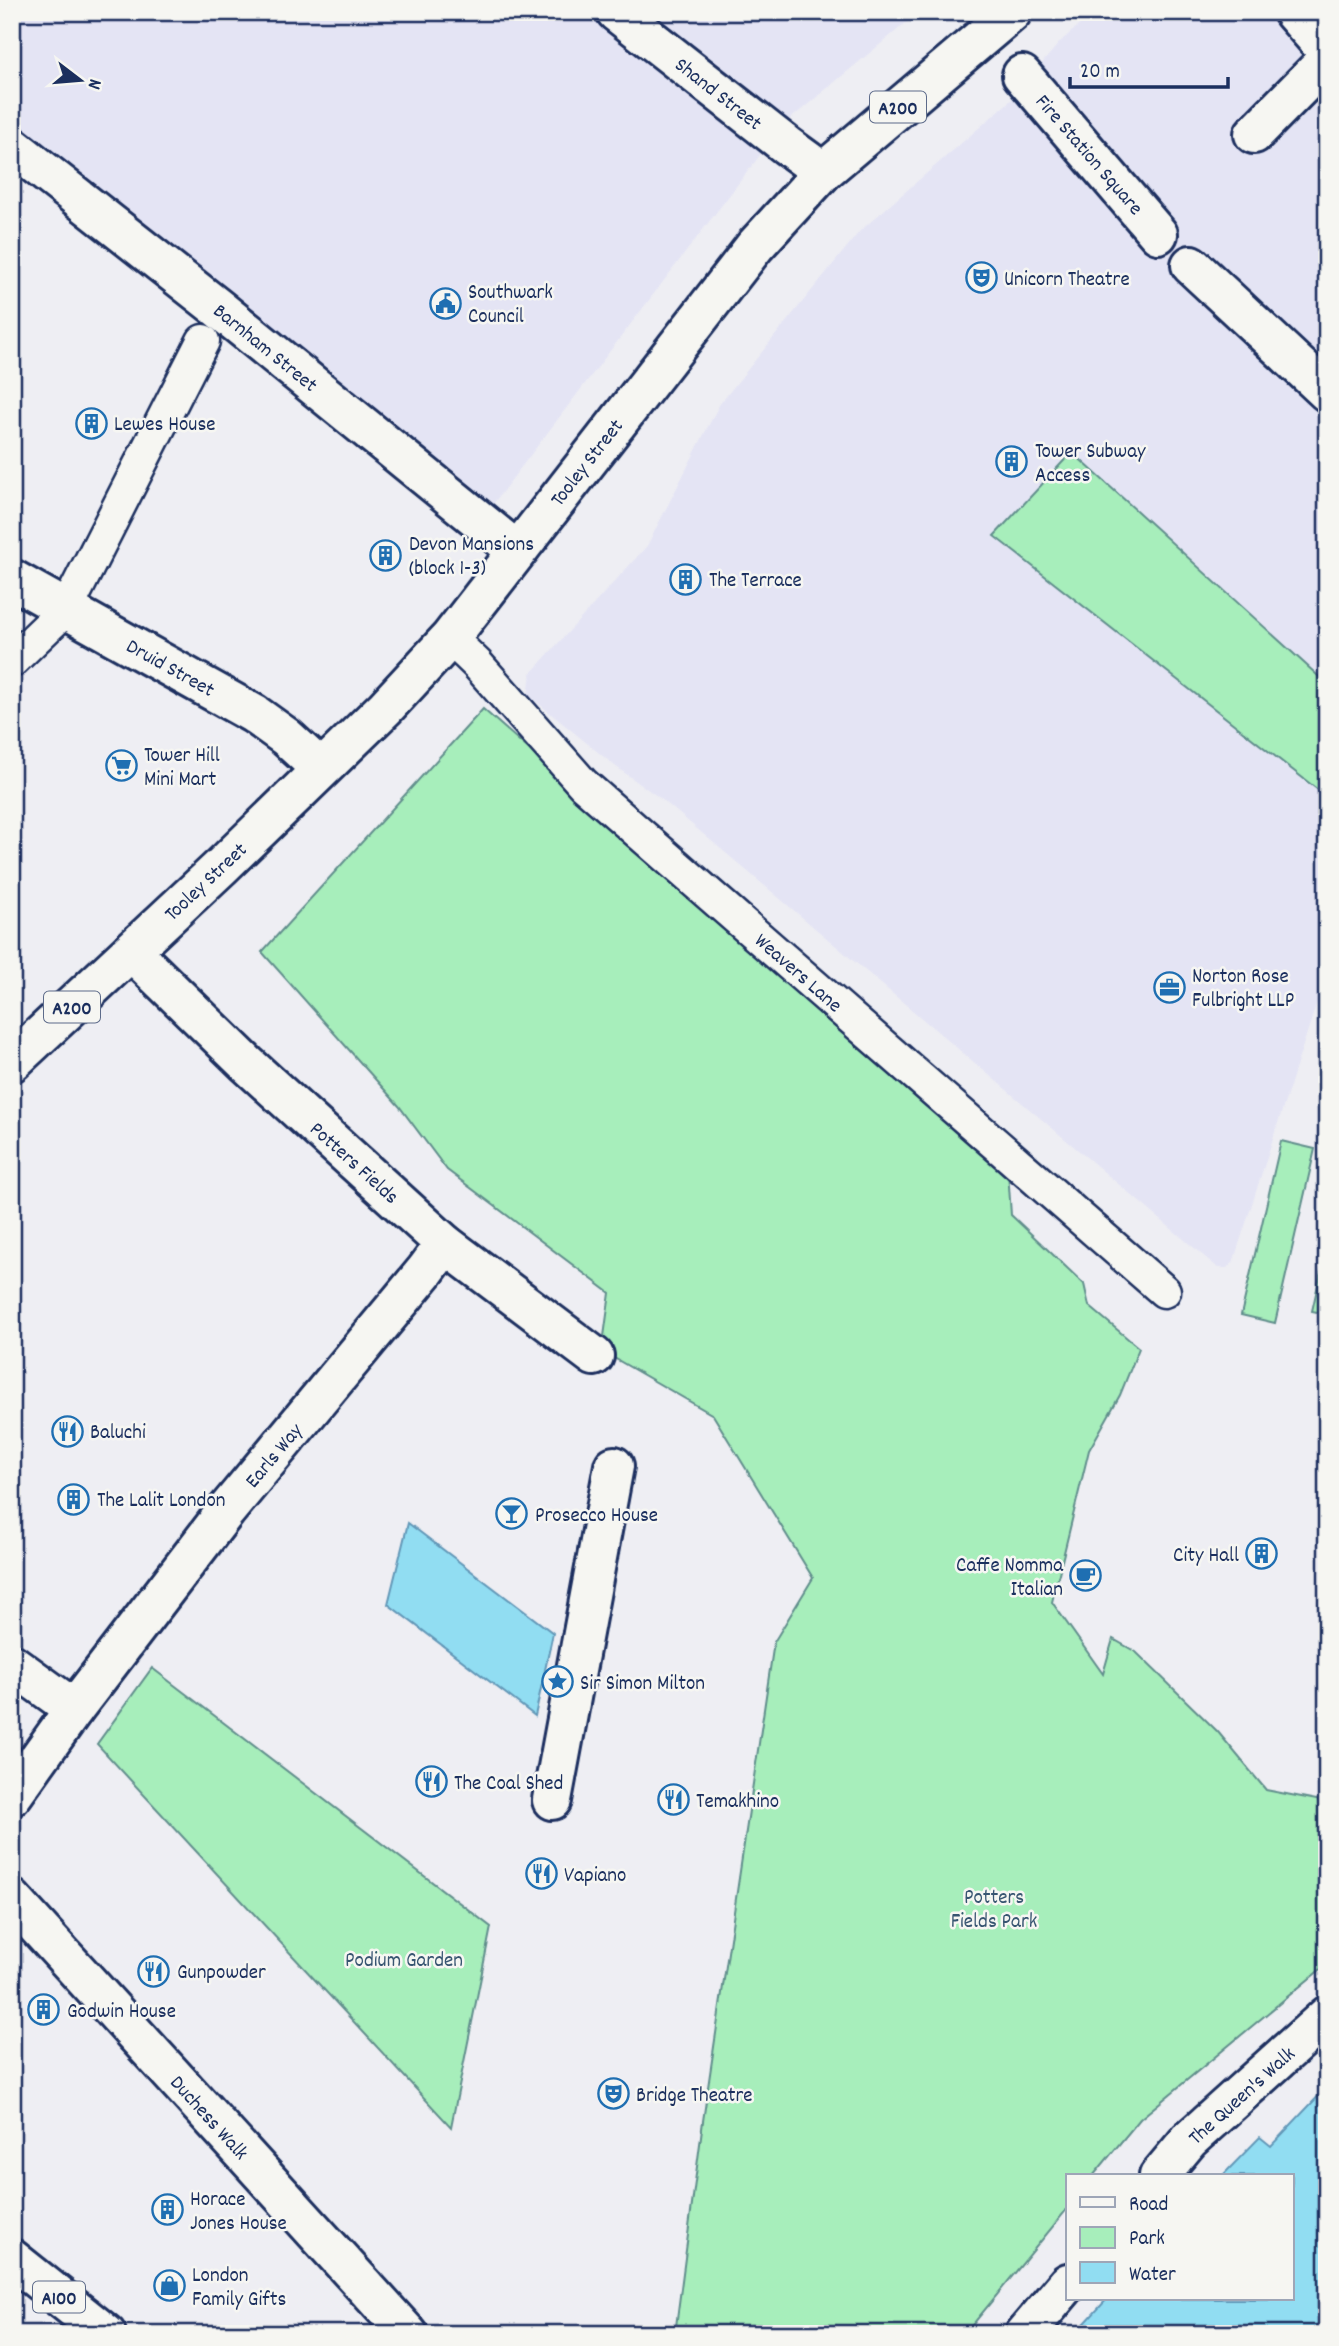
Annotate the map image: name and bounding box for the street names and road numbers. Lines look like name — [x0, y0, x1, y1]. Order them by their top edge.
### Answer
street label: Shand Street — [667, 51, 768, 139]
street label: Fire Station Square — [1027, 89, 1149, 223]
road number: A200 — [870, 92, 926, 122]
street label: Barnham Street — [205, 298, 323, 401]
street label: Tooley Street — [545, 414, 632, 514]
street label: Druid Street — [120, 633, 220, 706]
street label: Tooley Street — [159, 837, 255, 930]
street label: Weavers Lane — [746, 928, 848, 1021]
road number: A200 — [44, 992, 100, 1023]
street label: Potters Fields — [302, 1116, 404, 1213]
street label: Earls Way — [239, 1418, 312, 1496]
street label: The Queen's Walk — [1183, 2041, 1303, 2153]
street label: Duchess Walk — [161, 2070, 254, 2168]
road number: A100 — [33, 2282, 85, 2312]

